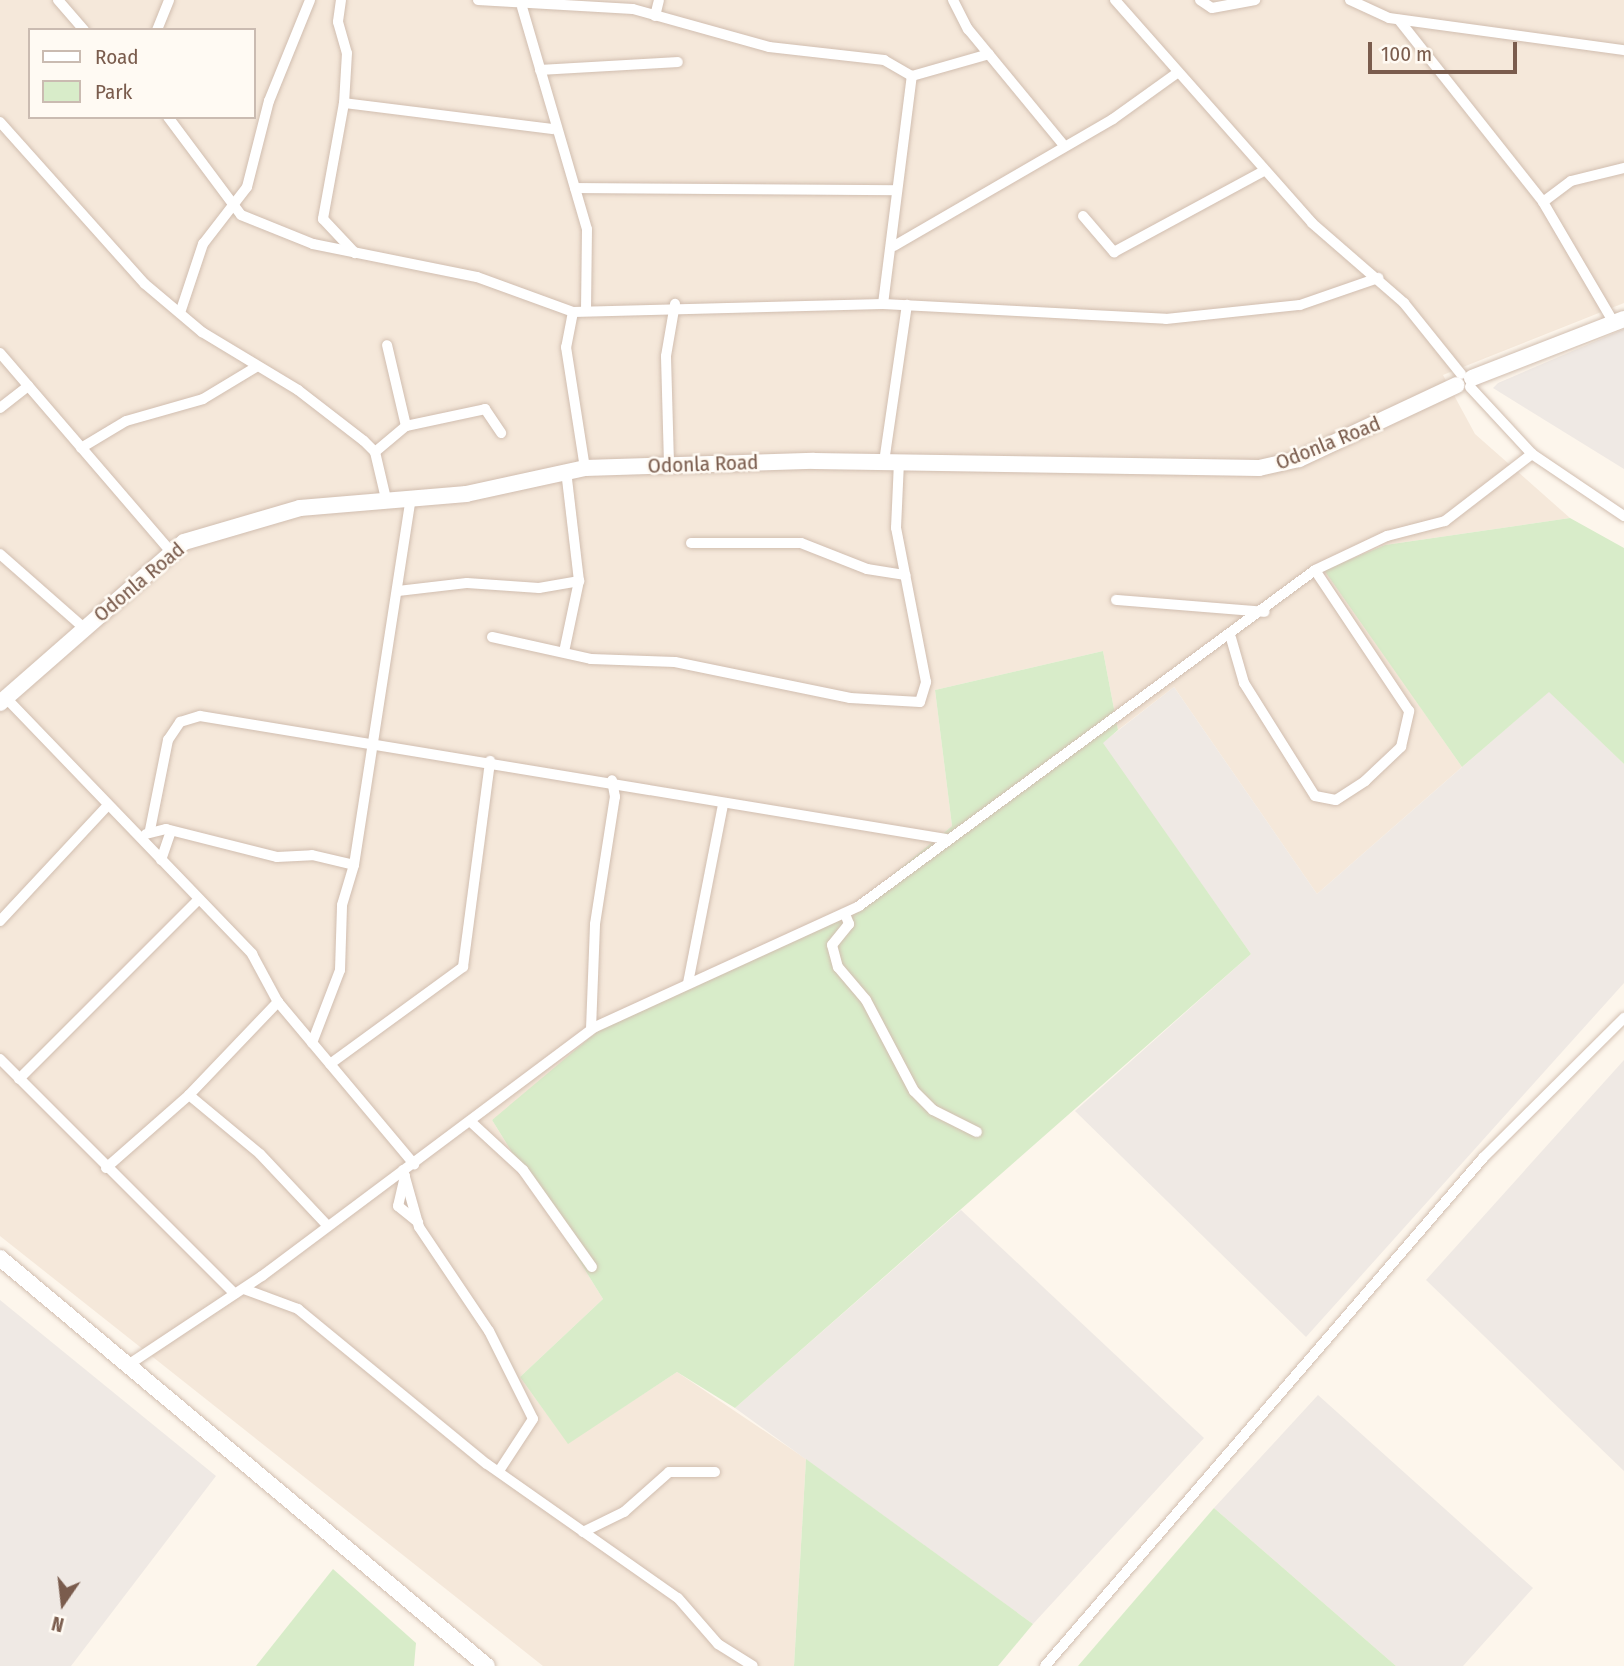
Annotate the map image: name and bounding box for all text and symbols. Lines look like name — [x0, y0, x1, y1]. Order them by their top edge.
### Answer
legend — [28, 28, 256, 119]
scale bar — [1372, 28, 1521, 72]
text: 100 m — [1381, 41, 1432, 67]
text: Road — [95, 44, 139, 70]
text: Park — [95, 79, 132, 105]
street label: Odonla Road — [1272, 411, 1384, 475]
street label: Odonla Road — [647, 449, 759, 479]
street label: Odonla Road — [88, 537, 190, 627]
north arrow — [28, 1568, 98, 1638]
text: N — [49, 1611, 66, 1636]

